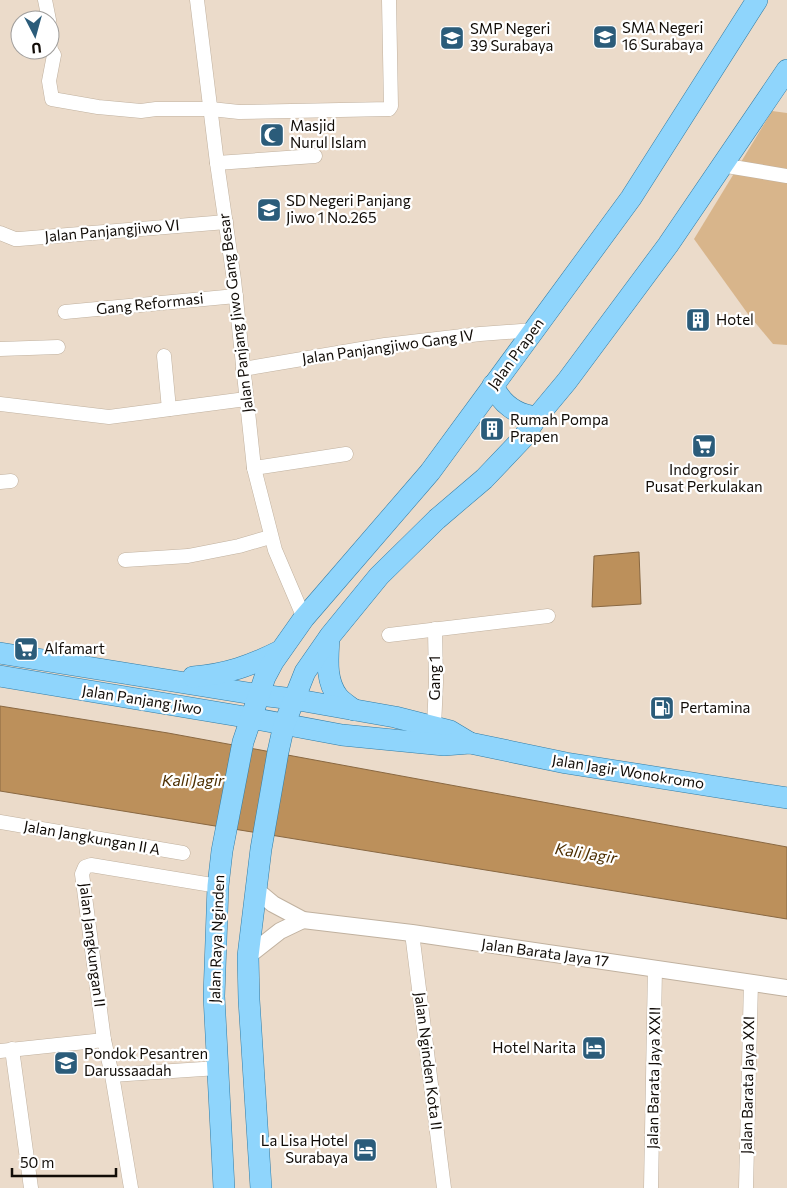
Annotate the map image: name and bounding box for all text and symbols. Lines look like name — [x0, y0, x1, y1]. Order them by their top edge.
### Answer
north arrow — [10, 10, 60, 60]
place label: SMA Negeri 16 Surabaya — [622, 18, 703, 53]
place label: SMP Negeri 39 Surabaya — [470, 19, 553, 54]
school or university icon: SMA Negeri 16 Surabaya — [592, 24, 618, 50]
school or university icon: SMP Negeri 39 Surabaya — [439, 25, 465, 51]
text: U — [30, 39, 42, 57]
place label: Masjid Nurul Islam — [290, 116, 367, 151]
mosque icon: Masjid Nurul Islam — [259, 122, 285, 148]
place label: SD Negeri Panjang Jiwo 1 No.265 — [286, 191, 411, 226]
school or university icon: SD Negeri Panjang Jiwo 1 No.265 — [256, 197, 282, 223]
street label: Jalan Panjang Jiwo Gang Besar — [214, 212, 256, 414]
street label: Jalan Panjangjiwo VI — [44, 215, 180, 245]
street label: Gang Reformasi — [95, 288, 205, 318]
building icon: Hotel — [685, 307, 711, 333]
place label: Hotel — [716, 310, 754, 328]
street label: Jalan Prapen — [483, 314, 547, 393]
street label: Jalan Panjangjiwo Gang IV — [301, 325, 475, 367]
place label: Rumah Pompa Prapen — [510, 410, 609, 445]
building icon: Rumah Pompa Prapen — [479, 416, 505, 442]
supermarket icon: Indogrosir Pusat Perkulakan — [691, 433, 717, 459]
place label: Indogrosir Pusat Perkulakan — [645, 460, 763, 495]
supermarket icon: Alfamart — [13, 636, 39, 662]
place label: Alfamart — [44, 639, 105, 657]
street label: Gang 1 — [425, 656, 443, 700]
street label: Jalan Panjang Jiwo — [81, 681, 204, 717]
fuel station icon: Pertamina — [649, 695, 675, 721]
place label: Pertamina — [680, 698, 750, 716]
street label: Jalan Jagir Wonokromo — [551, 750, 706, 792]
water label: Kali Jagir — [162, 770, 225, 789]
street label: Jalan Jangkungan II A — [23, 816, 162, 858]
water label: Kali Jagir — [554, 838, 619, 867]
street label: Jalan Raya Nginden — [205, 874, 227, 1003]
street label: Jalan Jangkungan II — [76, 882, 110, 1008]
street label: Jalan Barata Jaya 17 — [480, 934, 610, 970]
street label: Jalan Nginden Kota II — [412, 991, 446, 1131]
street label: Jalan Barata Jaya XXII — [643, 1007, 663, 1149]
street label: Jalan Barata Jaya XXI — [737, 1016, 757, 1154]
hotel icon: Hotel Narita — [581, 1035, 607, 1061]
place label: Hotel Narita — [492, 1038, 576, 1056]
place label: Pondok Pesantren Darussaadah — [84, 1044, 208, 1079]
school or university icon: Pondok Pesantren Darussaadah — [53, 1050, 79, 1076]
place label: La Lisa Hotel Surabaya — [261, 1131, 348, 1166]
hotel icon: La Lisa Hotel Surabaya — [352, 1137, 378, 1163]
scale bar — [12, 1146, 116, 1178]
text: 50 m — [20, 1153, 54, 1171]

